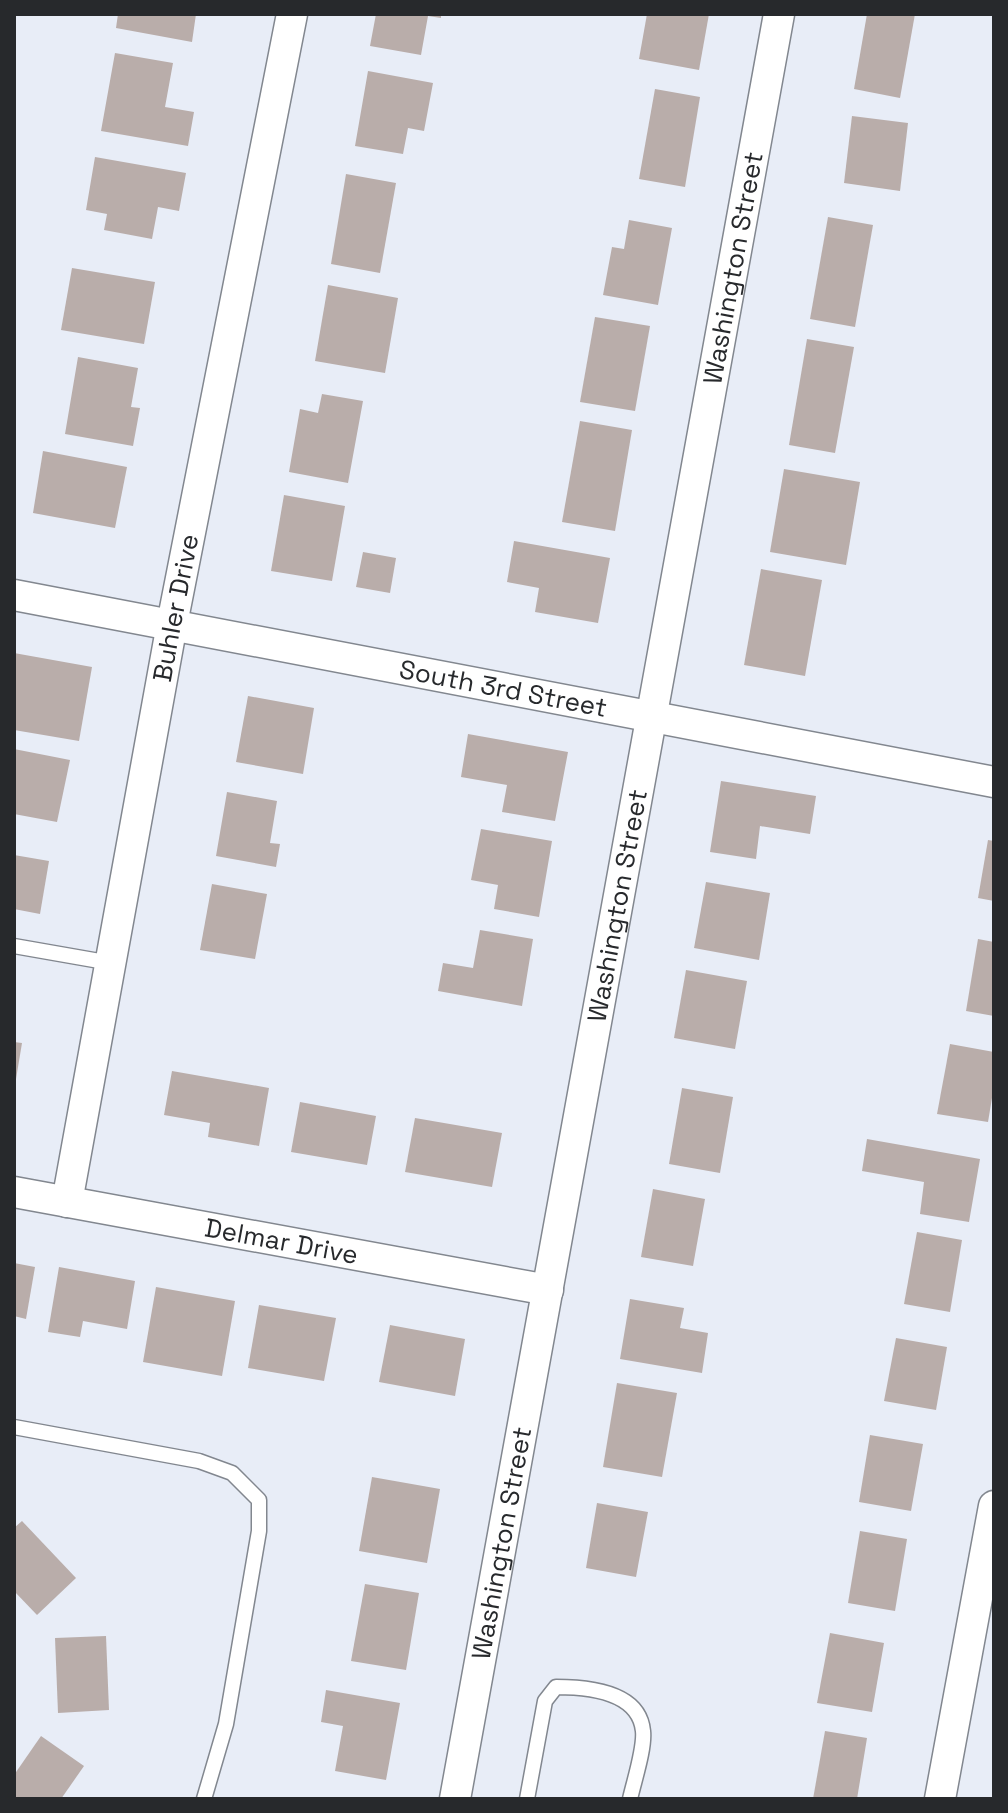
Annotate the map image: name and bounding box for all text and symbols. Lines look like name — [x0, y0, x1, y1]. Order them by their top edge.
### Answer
street label: Washington Street — [695, 149, 771, 387]
street label: Buhler Drive — [145, 531, 206, 684]
street label: South 3rd Street — [397, 652, 610, 725]
street label: Washington Street — [579, 787, 655, 1025]
street label: Delmar Drive — [202, 1210, 361, 1272]
street label: Washington Street — [464, 1424, 539, 1662]

